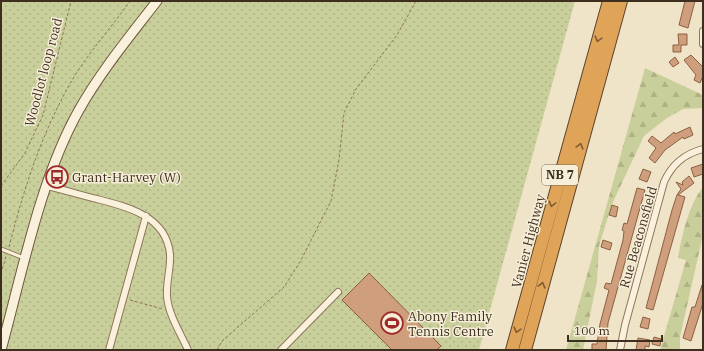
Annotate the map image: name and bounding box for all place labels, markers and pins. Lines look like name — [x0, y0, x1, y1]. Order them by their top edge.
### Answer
bus stop icon: Grant-Harvey (W) — [44, 164, 70, 190]
place label: Grant-Harvey (W) — [72, 169, 181, 186]
place label: Abony Family Tennis Centre — [408, 308, 494, 340]
sports icon: Abony Family Tennis Centre — [379, 310, 405, 336]

